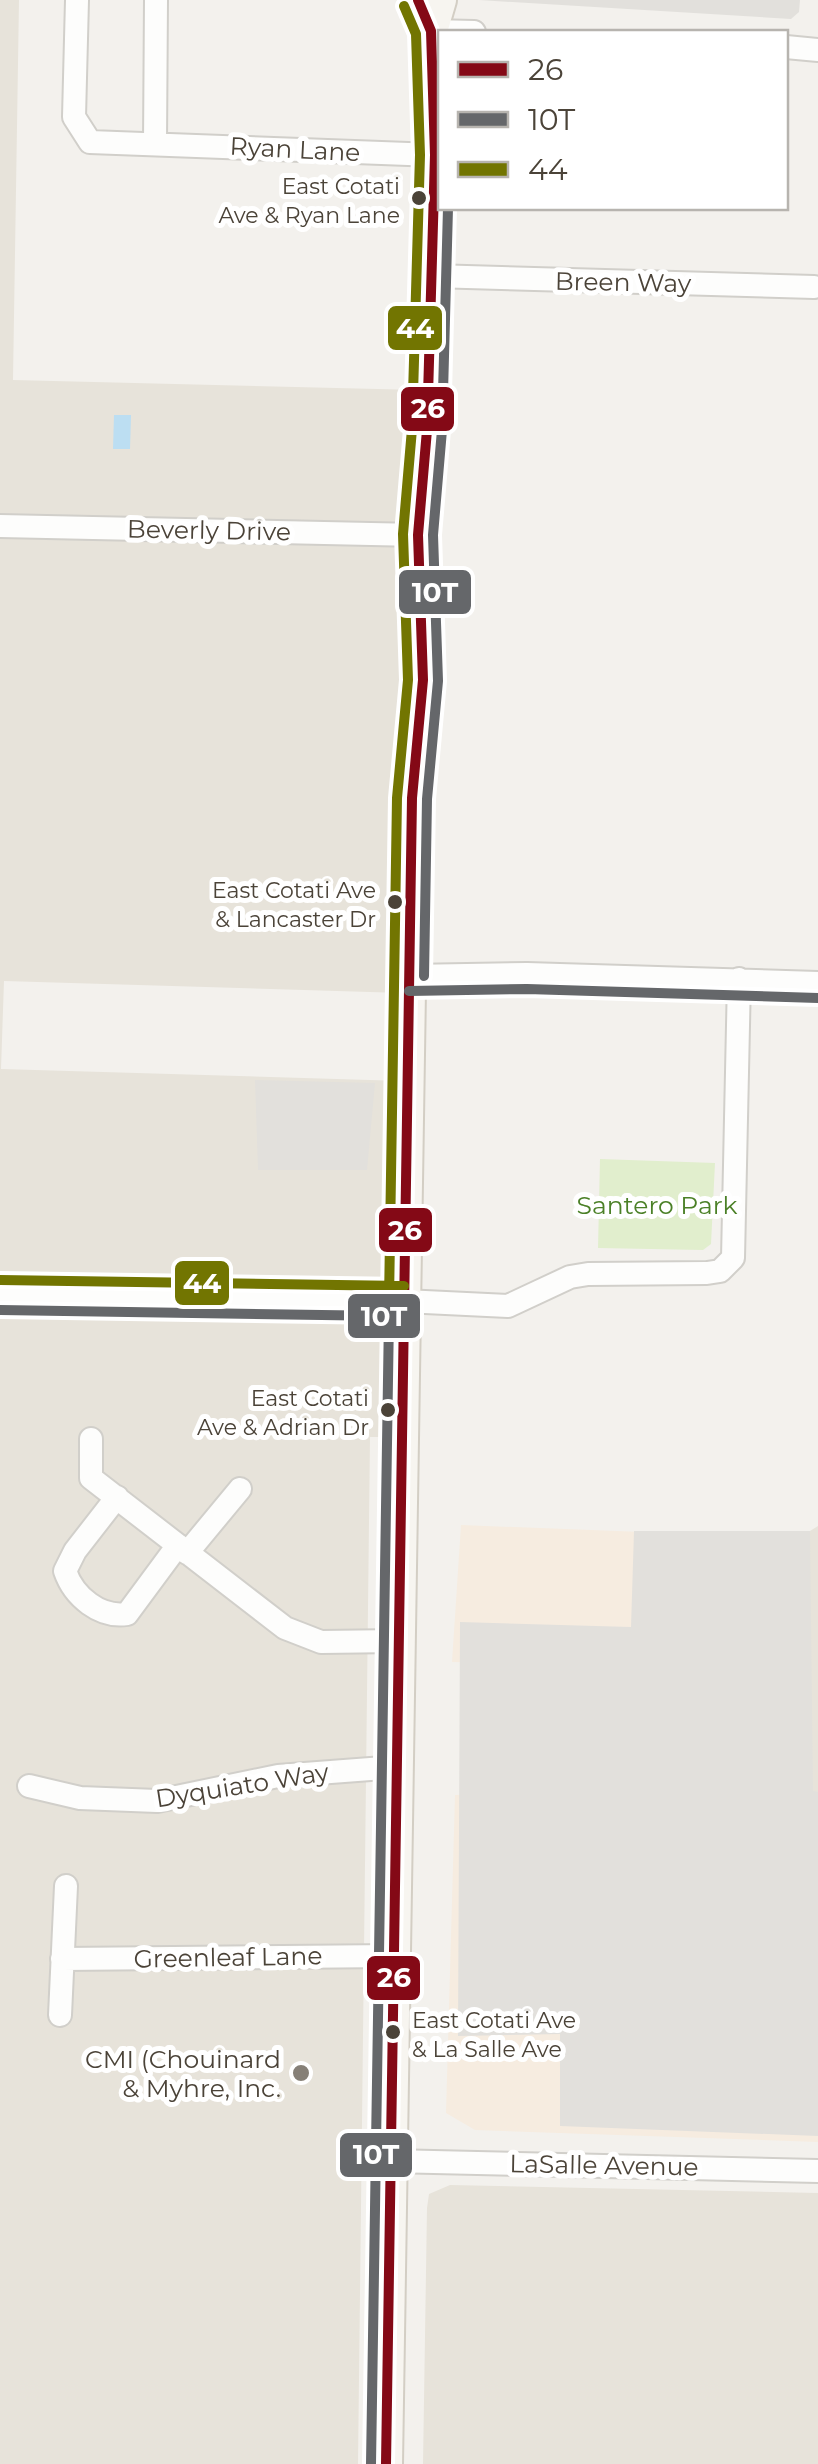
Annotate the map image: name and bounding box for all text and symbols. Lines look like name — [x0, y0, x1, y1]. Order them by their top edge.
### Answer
legend — [438, 30, 788, 210]
text: 26 — [528, 51, 563, 88]
text: 10T — [528, 101, 576, 138]
street label: Ryan Lane — [229, 131, 361, 167]
text: 44 — [528, 151, 568, 188]
place label: East Cotati Ave & Ryan Lane — [219, 173, 400, 229]
marker: East Cotati Ave & Ryan Lane — [409, 188, 429, 208]
street label: Breen Way — [555, 266, 692, 298]
line badge: 44 — [386, 304, 444, 352]
text: 44 — [396, 311, 435, 345]
line badge: 26 — [399, 385, 456, 433]
text: 26 — [411, 391, 445, 425]
street label: Beverly Drive — [127, 514, 291, 546]
line badge: 10T — [397, 568, 473, 616]
text: 10T — [412, 575, 459, 609]
place label: East Cotati Ave & Lancaster Dr — [212, 877, 376, 933]
marker: East Cotati Ave & Lancaster Dr — [385, 892, 405, 912]
park label: Santero Park — [577, 1190, 737, 1220]
line badge: 26 — [377, 1206, 434, 1254]
text: 26 — [388, 1213, 422, 1247]
line badge: 44 — [173, 1259, 231, 1307]
text: 44 — [183, 1266, 222, 1300]
line badge: 10T — [346, 1292, 422, 1340]
text: 10T — [361, 1299, 408, 1333]
place label: East Cotati Ave & Adrian Dr — [197, 1385, 369, 1441]
marker: East Cotati Ave & Adrian Dr — [378, 1400, 398, 1420]
street label: Dyquiato Way — [153, 1756, 331, 1814]
street label: Greenleaf Lane — [133, 1940, 323, 1974]
line badge: 26 — [365, 1954, 422, 2002]
text: 26 — [377, 1960, 411, 1994]
place label: East Cotati Ave & La Salle Ave — [412, 2007, 576, 2063]
marker: East Cotati Ave & La Salle Ave — [383, 2022, 403, 2042]
place label: CMI (Chouinard & Myhre, Inc. — [85, 2044, 281, 2103]
marker: CMI (Chouinard & Myhre, Inc. — [290, 2062, 312, 2084]
line badge: 10T — [338, 2131, 414, 2179]
text: 10T — [353, 2137, 400, 2171]
street label: LaSalle Avenue — [509, 2148, 699, 2182]

